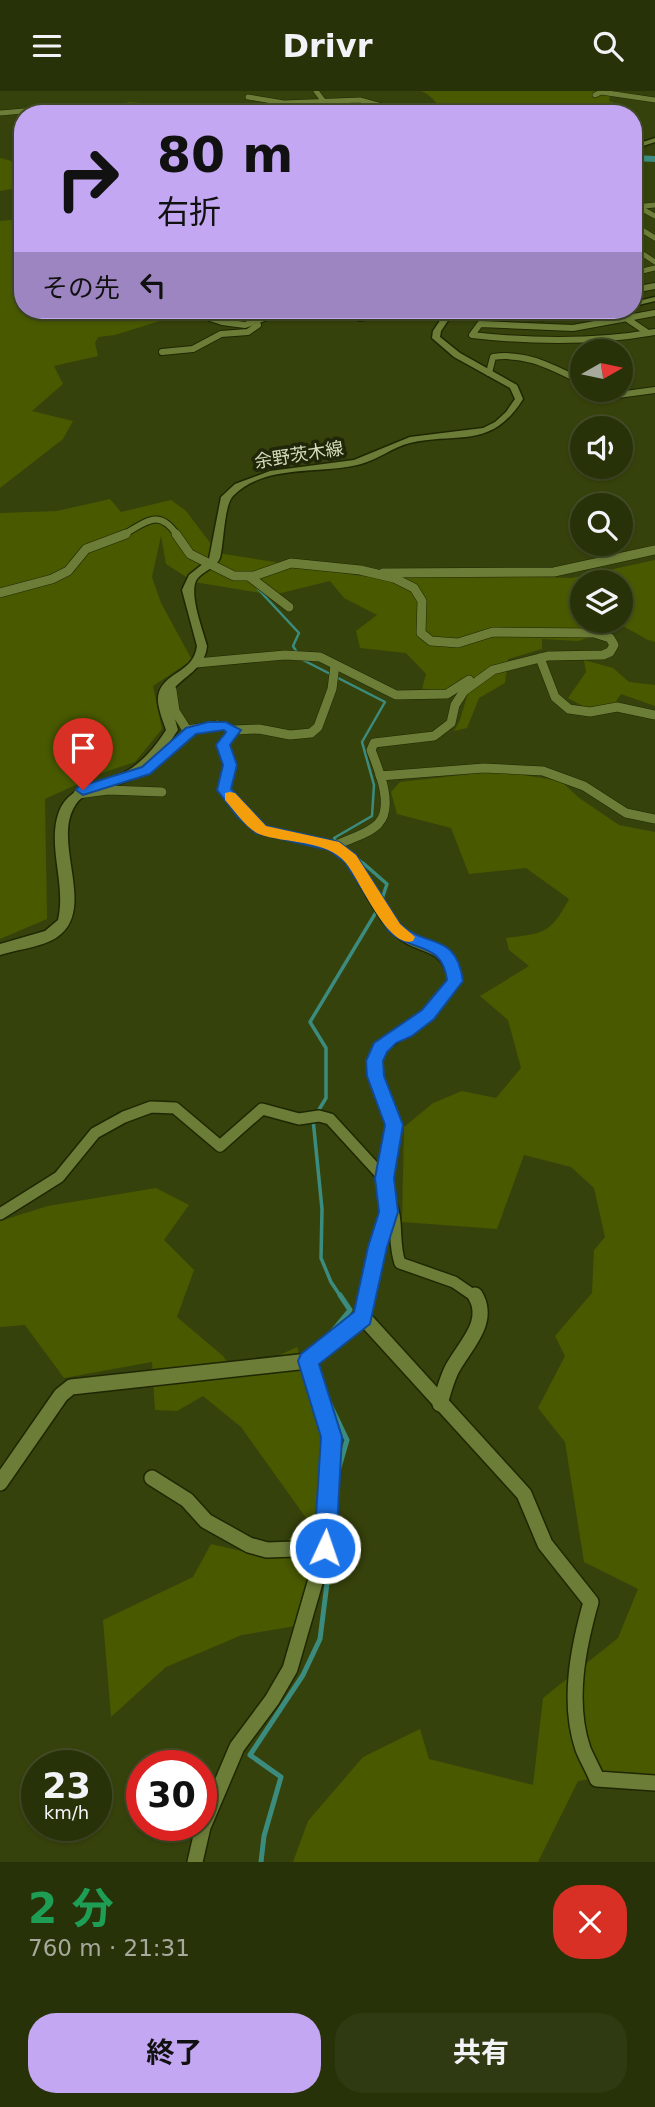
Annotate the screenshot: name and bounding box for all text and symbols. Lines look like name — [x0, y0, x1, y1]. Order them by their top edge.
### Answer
icon: menu — [28, 27, 66, 65]
text: Drivr — [283, 27, 372, 65]
icon: search — [589, 27, 627, 65]
text: 80 m — [157, 127, 293, 184]
icon: right — [42, 133, 133, 224]
text: 右折 — [157, 193, 221, 231]
icon: left — [134, 266, 172, 304]
text: その先 — [42, 273, 120, 303]
north arrow — [570, 339, 634, 403]
map controls — [570, 339, 633, 633]
button: sound — [570, 416, 633, 479]
street label: 余野茨木線 — [253, 437, 345, 472]
button: search — [570, 493, 633, 556]
button: layers — [570, 570, 633, 633]
pin — [53, 718, 113, 790]
icon: arrive — [64, 729, 102, 767]
position arrow — [288, 1511, 362, 1585]
speed limit sign: 30 — [126, 1750, 217, 1841]
text: 23 — [42, 1766, 91, 1806]
text: km/h — [44, 1802, 89, 1823]
text: 2 分 — [28, 1884, 114, 1933]
button: close — [553, 1885, 627, 1959]
text: 760 m · 21:31 — [28, 1935, 190, 1961]
button: 終了 — [28, 2013, 321, 2093]
button: 共有 — [335, 2013, 627, 2093]

